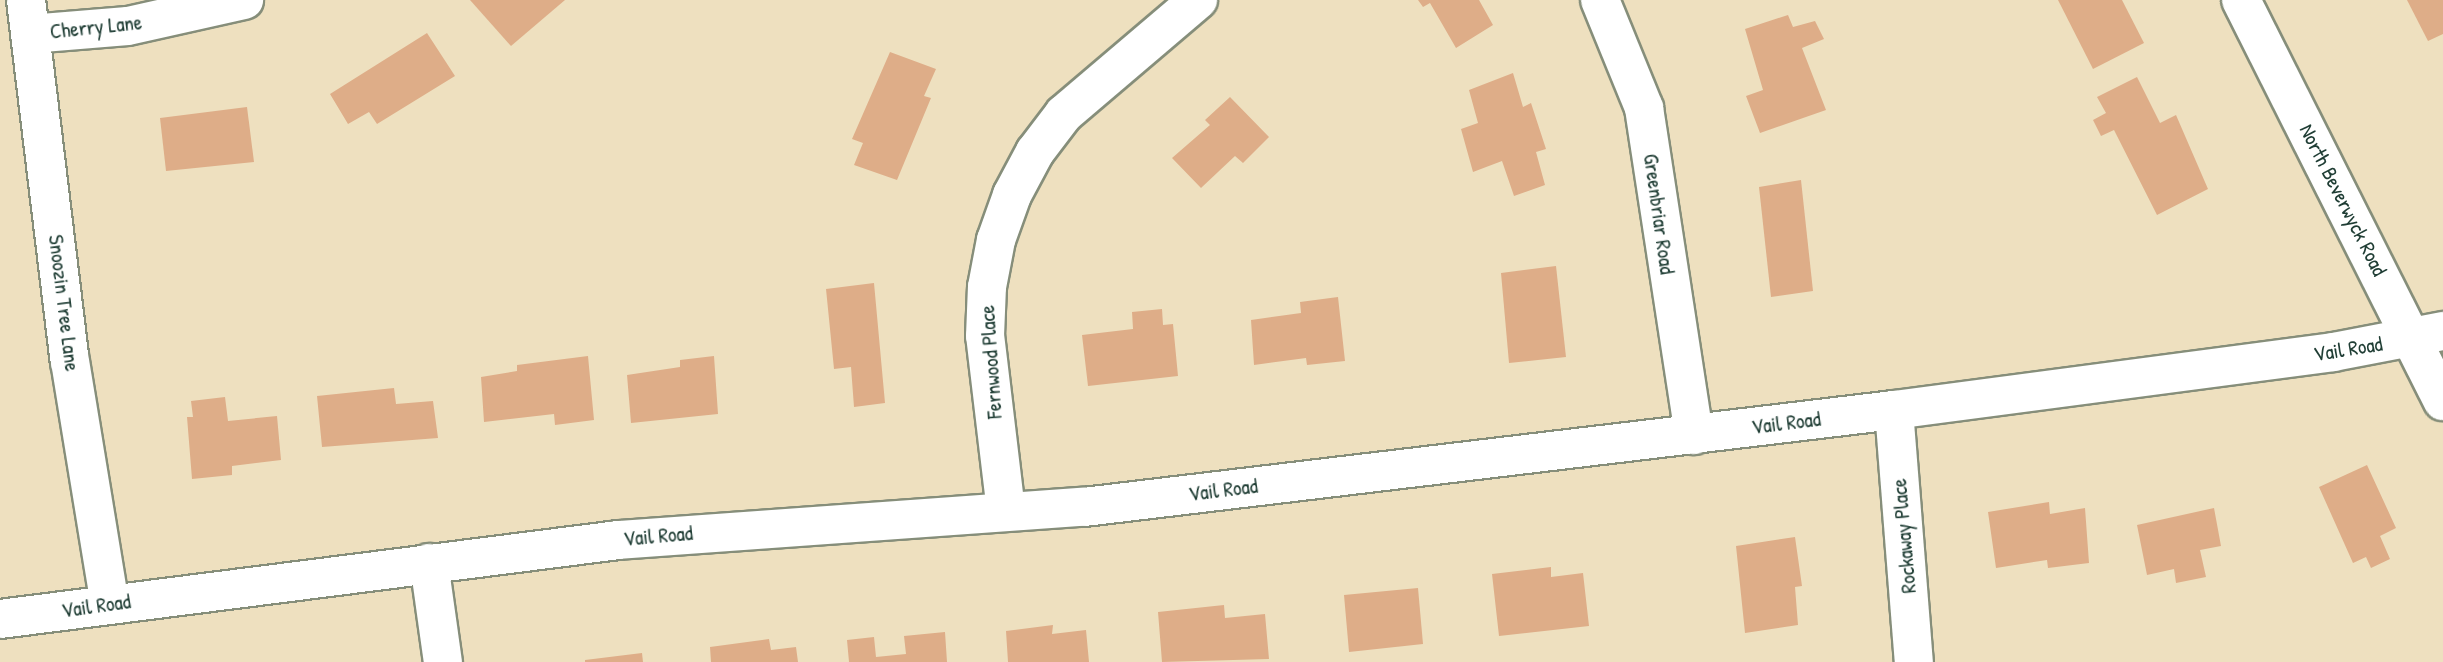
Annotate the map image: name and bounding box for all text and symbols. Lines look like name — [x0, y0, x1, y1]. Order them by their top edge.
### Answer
street label: Cherry Lane — [49, 10, 143, 44]
street label: North Beverwyck Road — [2294, 120, 2392, 280]
street label: Greenbriar Road — [1638, 152, 1680, 276]
street label: Snoozin Tree Lane — [43, 233, 85, 373]
street label: Fernwood Place — [974, 304, 1008, 420]
street label: Vail Road — [2312, 331, 2384, 367]
street label: Vail Road — [1750, 406, 1822, 440]
street label: Vail Road — [1187, 473, 1259, 507]
street label: Rockaway Place — [1886, 478, 1922, 594]
street label: Vail Road — [622, 520, 694, 552]
street label: Vail Road — [60, 589, 132, 623]

